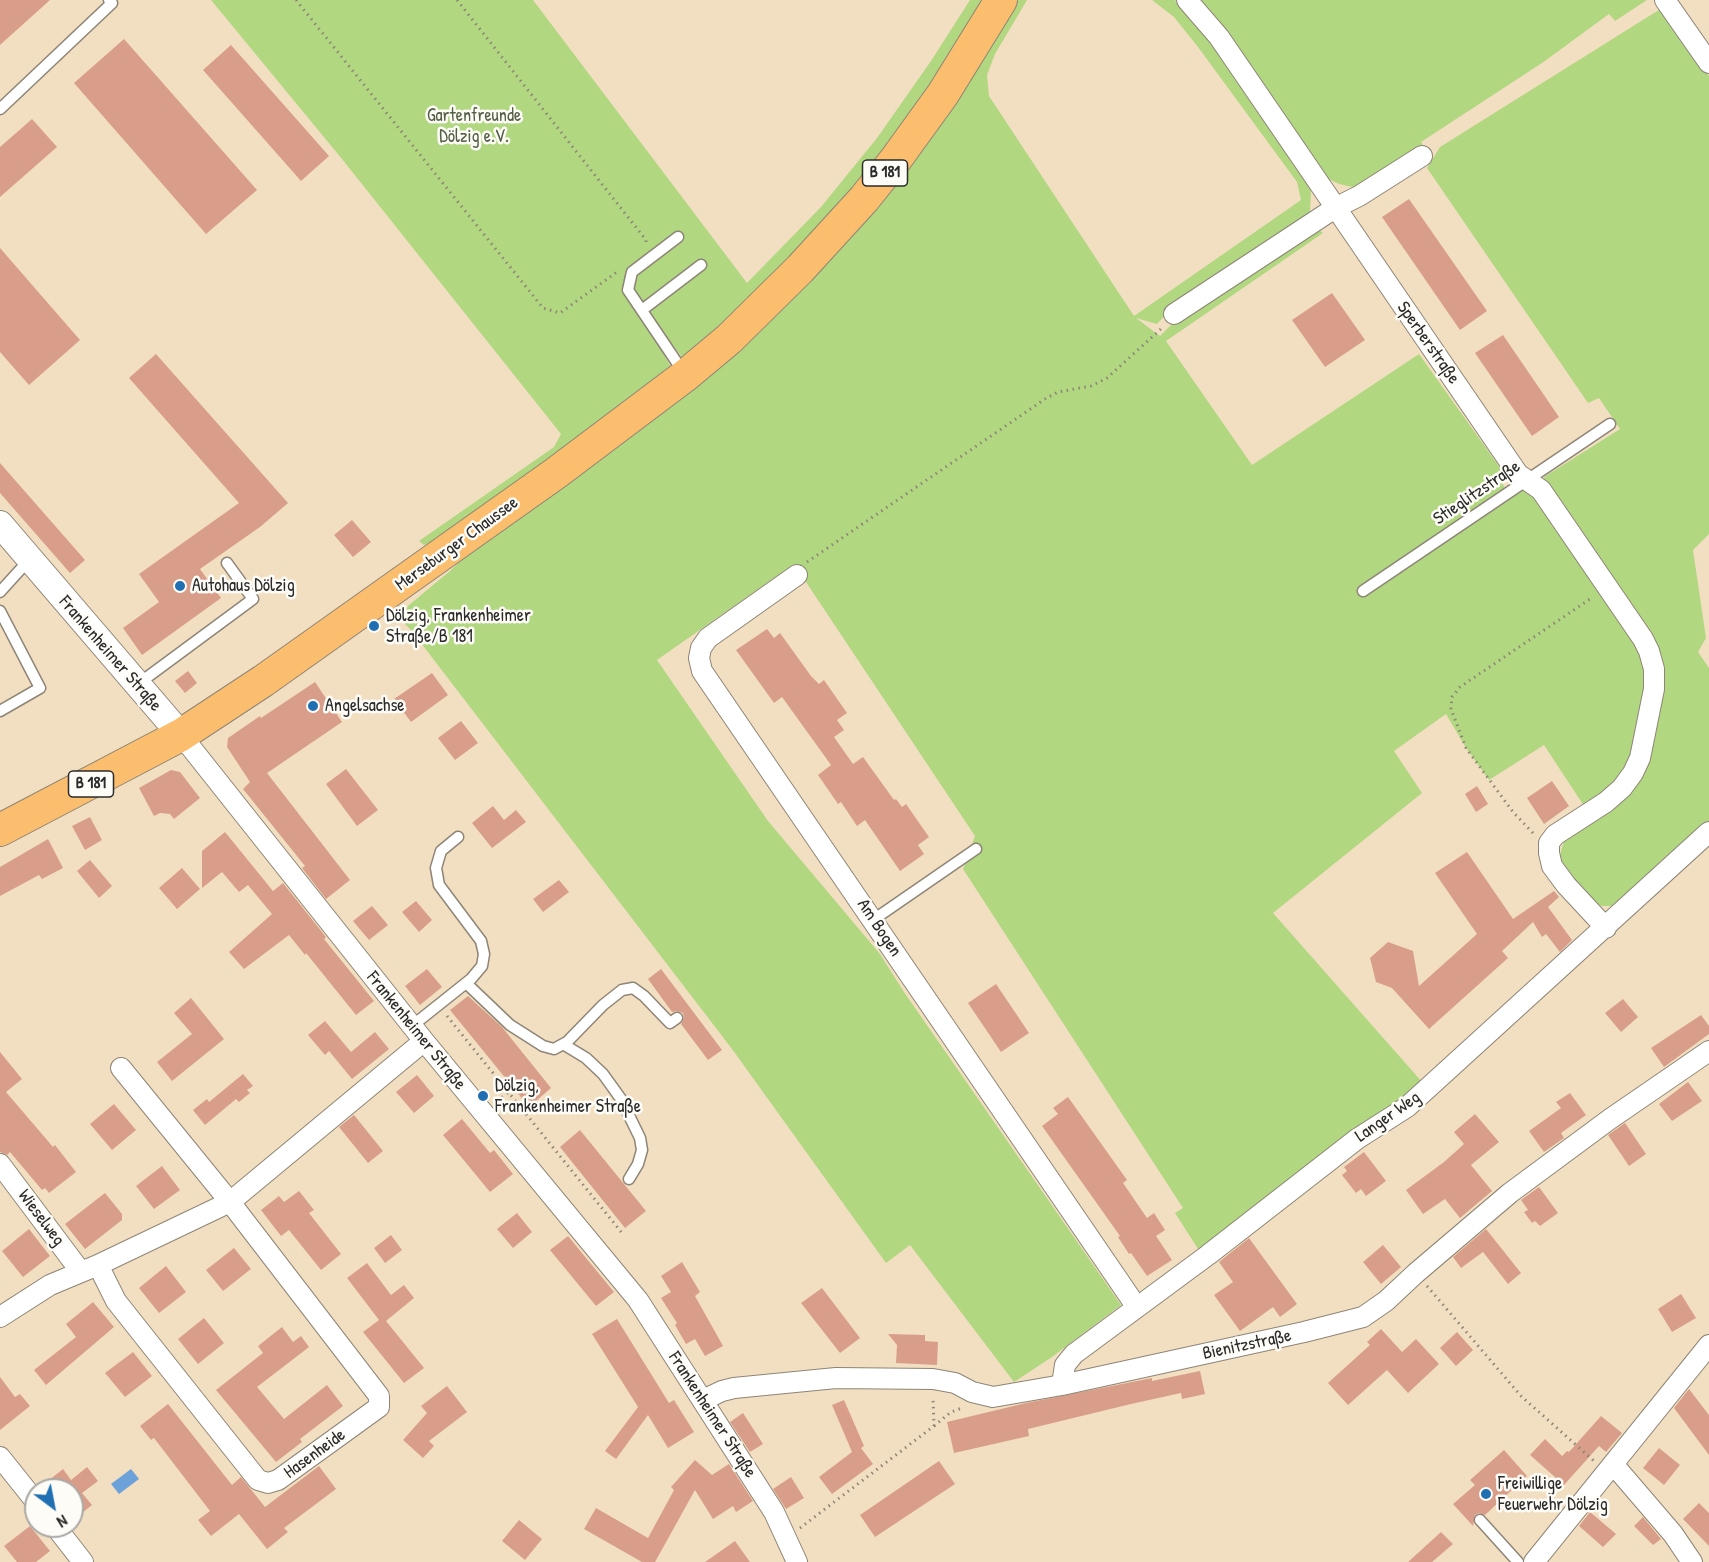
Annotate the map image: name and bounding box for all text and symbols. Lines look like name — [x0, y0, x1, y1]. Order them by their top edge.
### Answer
park label: Gartenfreunde Dölzig e.V. — [427, 105, 521, 148]
road number: B 181 — [862, 160, 908, 186]
street label: Sperberstraße — [1392, 298, 1464, 388]
street label: Stieglitzstraße — [1429, 456, 1525, 530]
street label: Merseburger Chaussee — [391, 492, 523, 596]
place label: Autohaus Dölzig — [192, 575, 295, 597]
marker: Autohaus Dölzig — [173, 579, 187, 593]
street label: Frankenheimer Straße — [54, 592, 166, 716]
place label: Dölzig, Frankenheimer Straße/B 181 — [386, 605, 531, 648]
marker: Dölzig, Frankenheimer Straße/B 181 — [367, 619, 381, 633]
place label: Angelsachse — [325, 695, 405, 717]
marker: Angelsachse — [306, 699, 320, 713]
road number: B 181 — [68, 771, 113, 797]
street label: Am Bogen — [852, 895, 906, 961]
street label: Frankenheimer Straße — [362, 967, 470, 1095]
place label: Dölzig, Frankenheimer Straße — [495, 1075, 641, 1118]
street label: Langer Weg — [1351, 1087, 1425, 1147]
marker: Dölzig, Frankenheimer Straße — [476, 1089, 490, 1103]
street label: Wieselweg — [13, 1186, 69, 1250]
street label: Bienitzstraße — [1201, 1325, 1293, 1365]
street label: Frankenheimer Straße — [663, 1348, 761, 1482]
street label: Hasenheide — [280, 1424, 350, 1484]
place label: Freiwillige Feuerwehr Dölzig — [1498, 1473, 1608, 1516]
north arrow — [24, 1478, 84, 1538]
marker: Freiwillige Feuerwehr Dölzig — [1479, 1487, 1493, 1501]
text: N — [53, 1510, 72, 1533]

